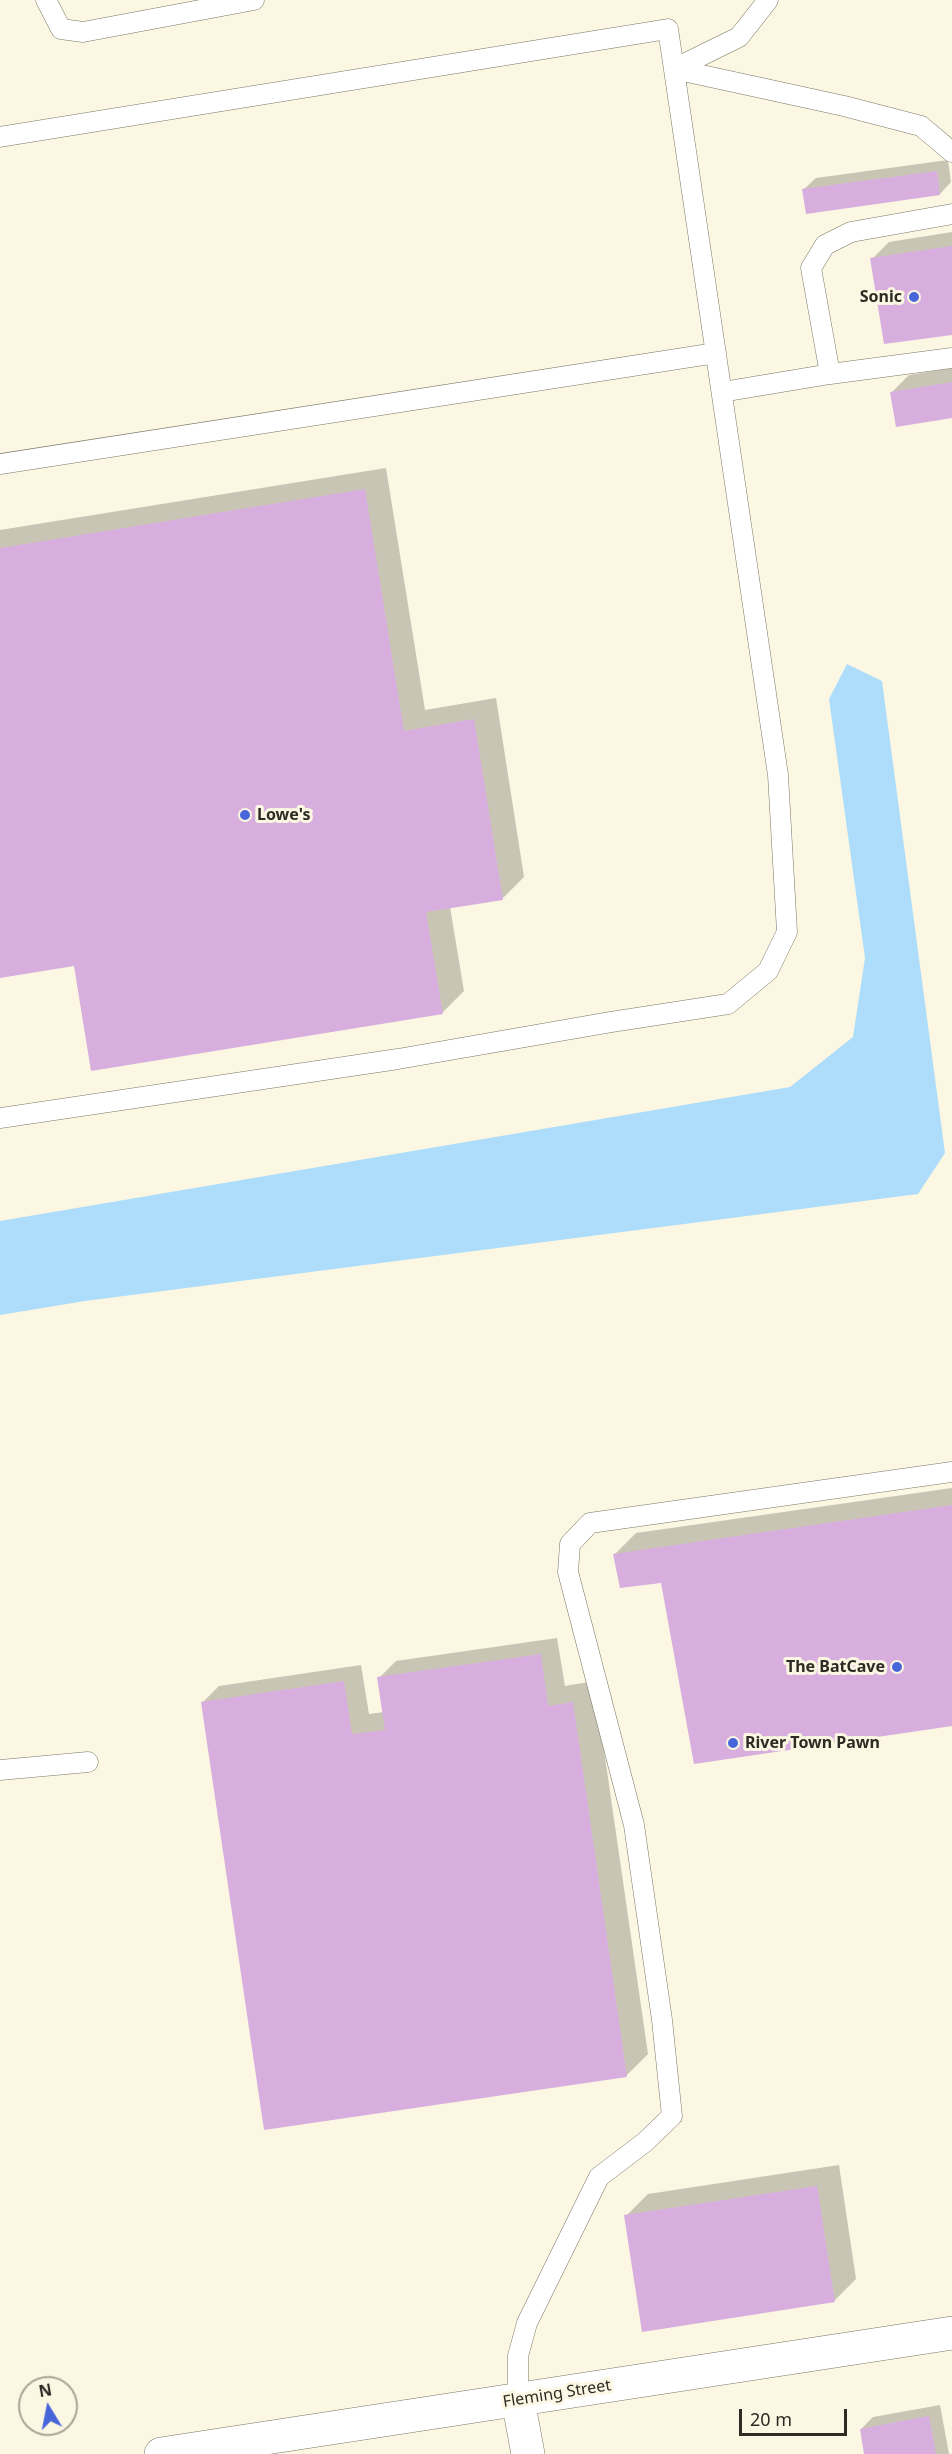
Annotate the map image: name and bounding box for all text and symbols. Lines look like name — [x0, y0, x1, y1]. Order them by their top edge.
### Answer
place label: Sonic — [860, 287, 902, 307]
marker: Sonic — [907, 290, 921, 304]
place label: Lowe's — [257, 805, 311, 825]
marker: Lowe's — [238, 808, 252, 822]
place label: The BatCave — [786, 1657, 885, 1677]
marker: The BatCave — [890, 1660, 904, 1674]
place label: River Town Pawn — [745, 1733, 880, 1753]
marker: River Town Pawn — [726, 1736, 740, 1750]
north arrow — [18, 2376, 78, 2436]
street label: Fleming Street — [502, 2376, 612, 2412]
text: N — [37, 2378, 54, 2402]
scale bar — [742, 2397, 850, 2435]
text: 20 m — [750, 2407, 792, 2431]

